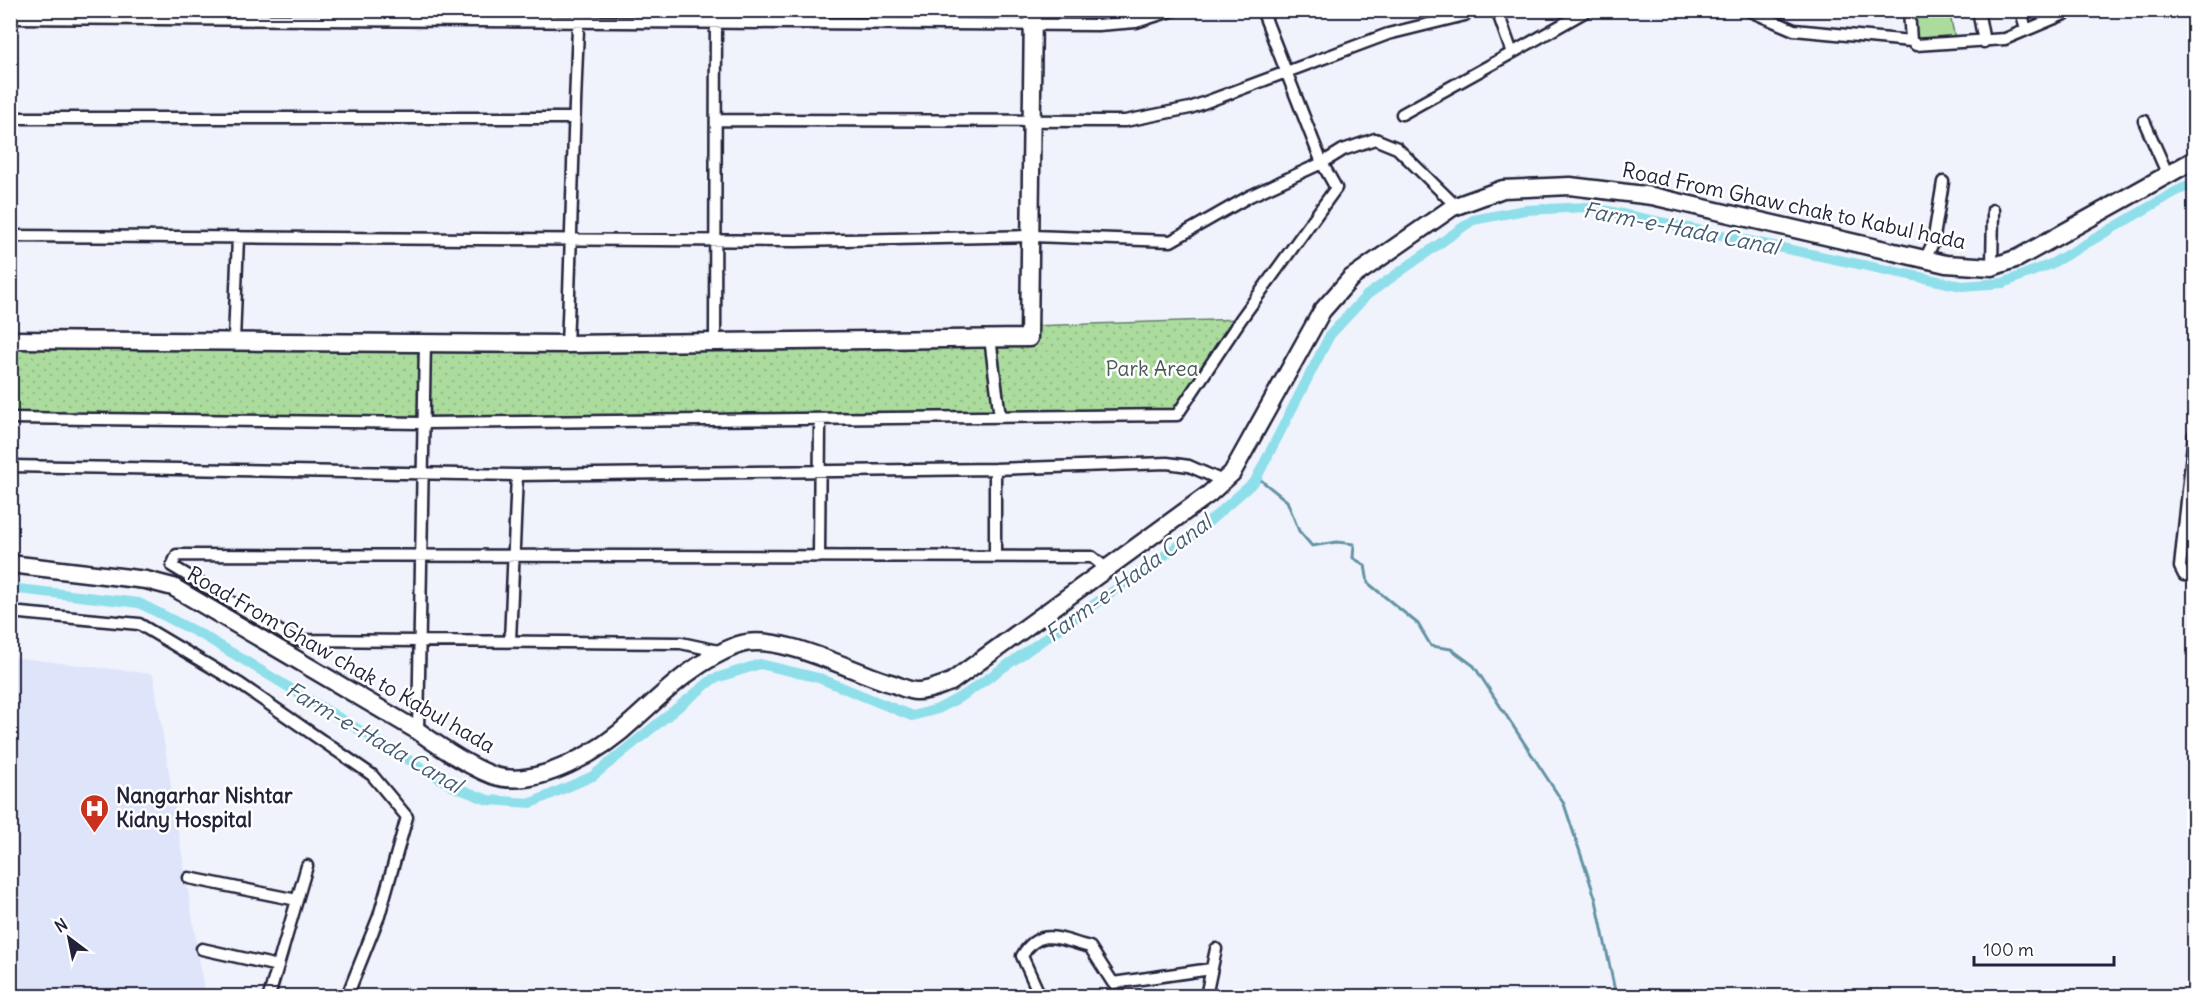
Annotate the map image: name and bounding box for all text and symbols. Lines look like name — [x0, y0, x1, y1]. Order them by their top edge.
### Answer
street label: Road From Ghaw chak to Kabul hada — [1620, 156, 1968, 255]
water label: Farm-e-Hada Canal — [1581, 195, 1784, 261]
park label: Park Area — [1105, 355, 1199, 382]
water label: Farm-e-Hada Canal — [1039, 506, 1219, 648]
street label: Road From Ghaw chak to Kabul hada — [183, 560, 500, 759]
water label: Farm-e-Hada Canal — [281, 675, 470, 800]
place label: Nangarhar Nishtar Kidny Hospital — [116, 782, 293, 833]
hospital icon: Nangarhar Nishtar Kidny Hospital — [79, 792, 111, 834]
north arrow — [39, 908, 99, 968]
text: N — [51, 914, 71, 937]
scale bar — [1974, 929, 2114, 967]
text: 100 m — [1983, 938, 2034, 961]

